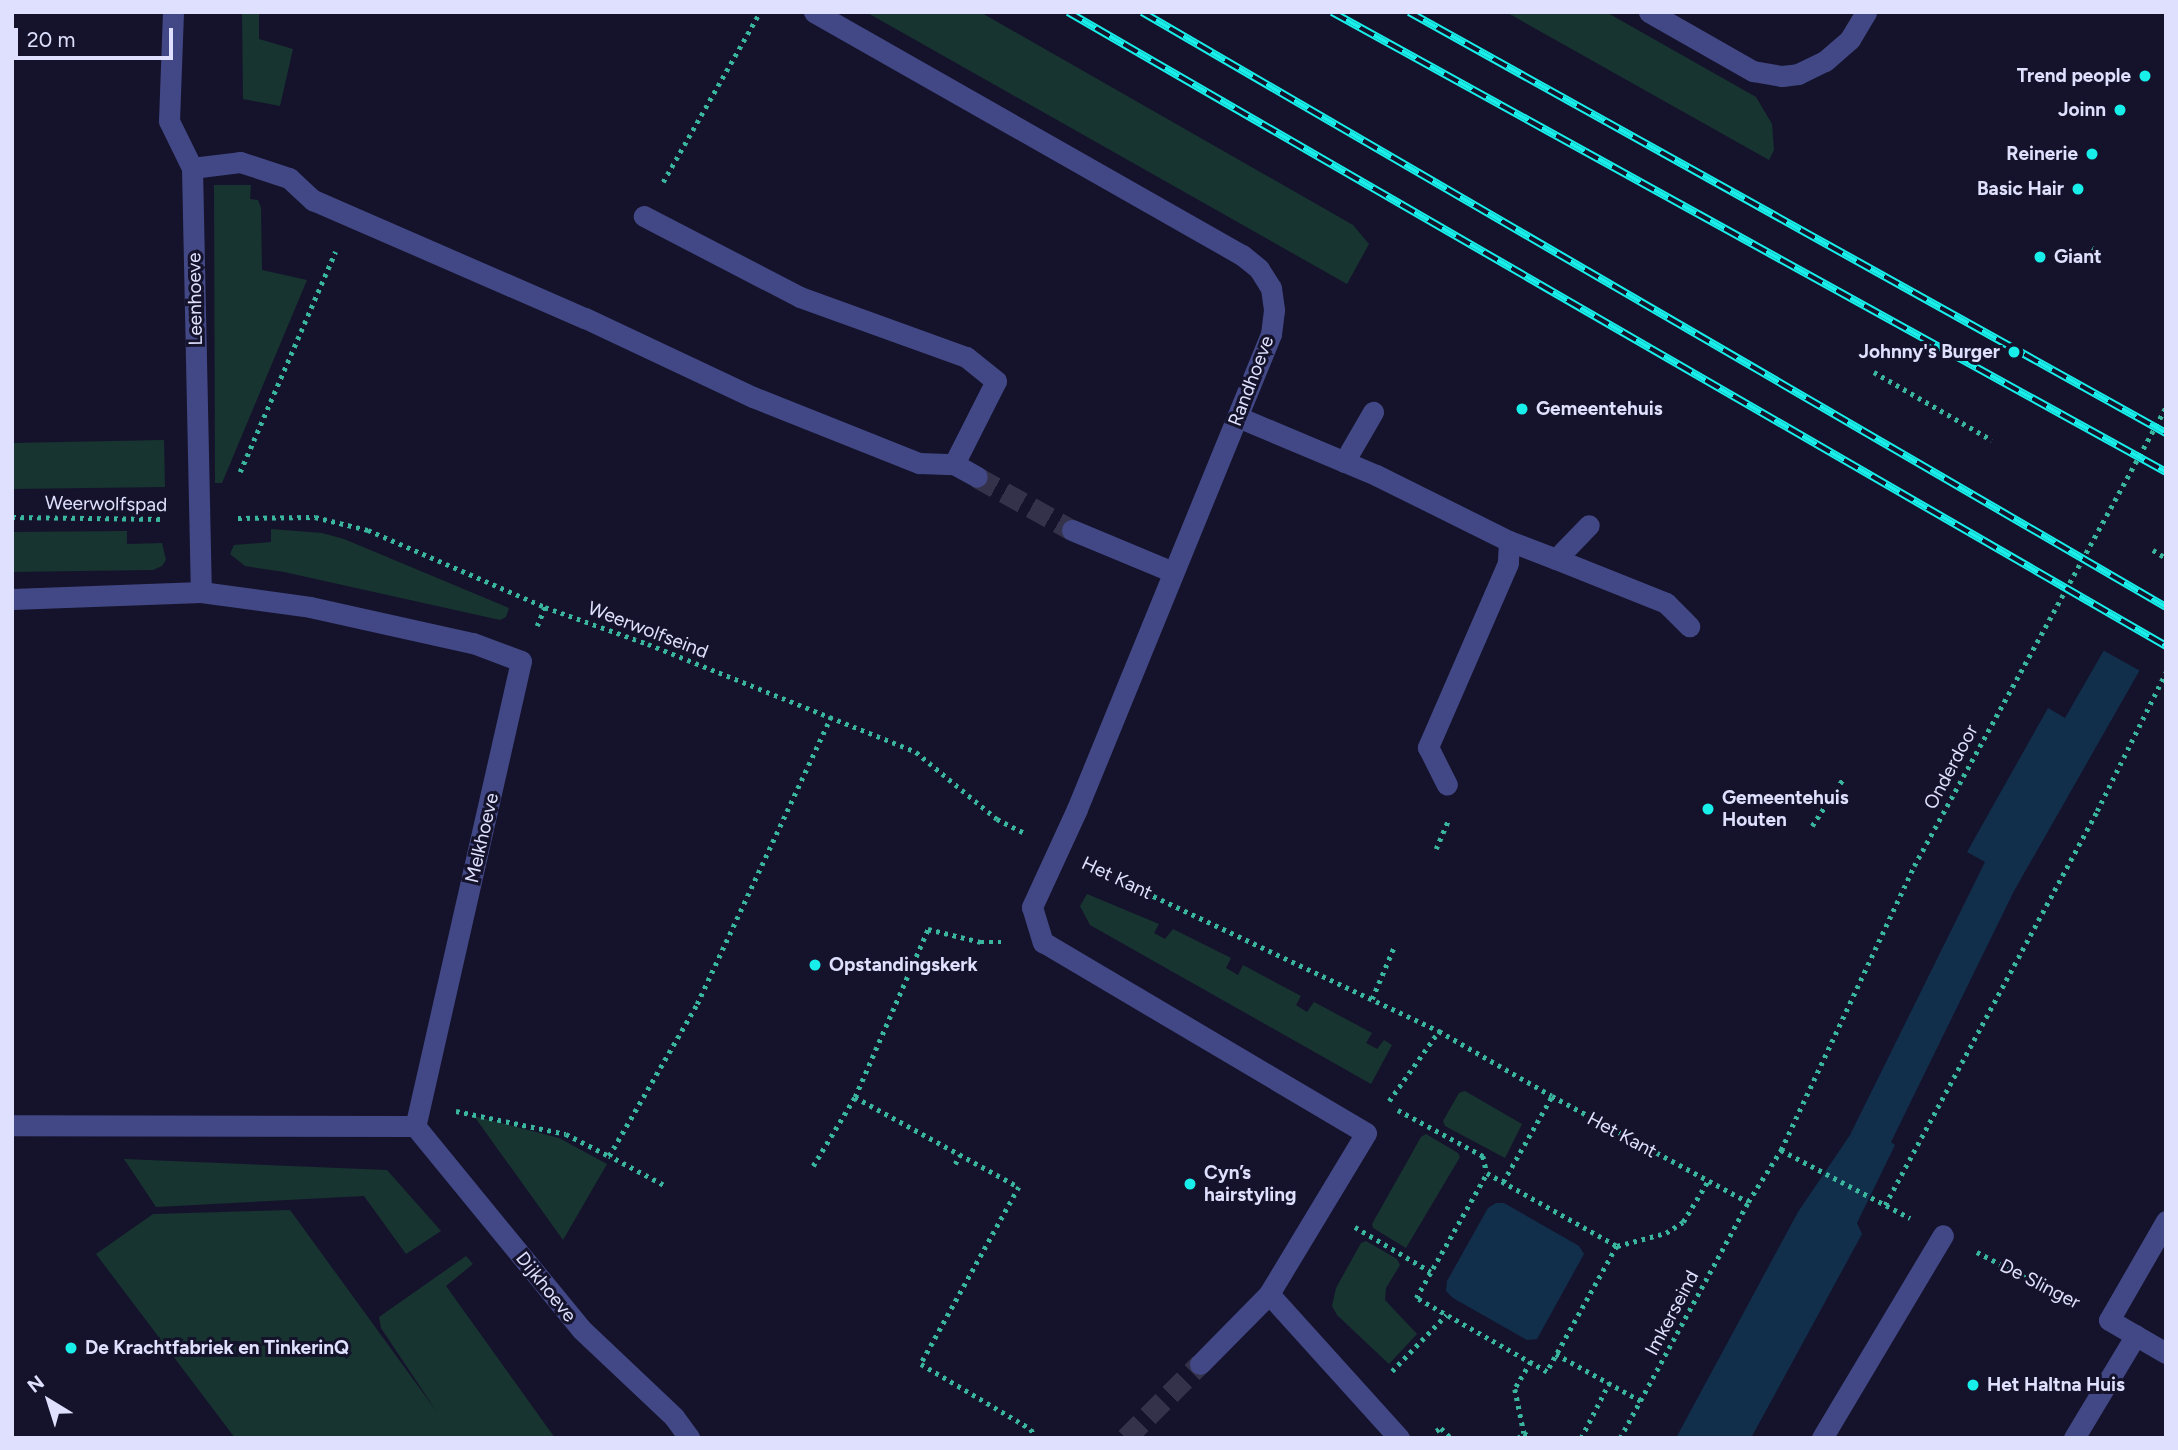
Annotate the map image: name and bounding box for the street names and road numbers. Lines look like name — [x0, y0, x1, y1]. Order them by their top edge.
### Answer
street label: Leenhoeve — [183, 252, 207, 346]
street label: Randhoeve — [1223, 333, 1279, 429]
street label: Weerwolfspad — [45, 492, 167, 516]
street label: Weerwolfseind — [585, 597, 711, 663]
street label: Onderdoor — [1919, 721, 1983, 813]
street label: Melkhoeve — [461, 791, 503, 885]
street label: Het Kant — [1078, 852, 1156, 904]
street label: Het Kant — [1583, 1107, 1661, 1163]
street label: Dijkhoeve — [511, 1247, 581, 1327]
street label: De Slinger — [1996, 1254, 2084, 1314]
street label: Imkerseind — [1640, 1267, 1704, 1359]

